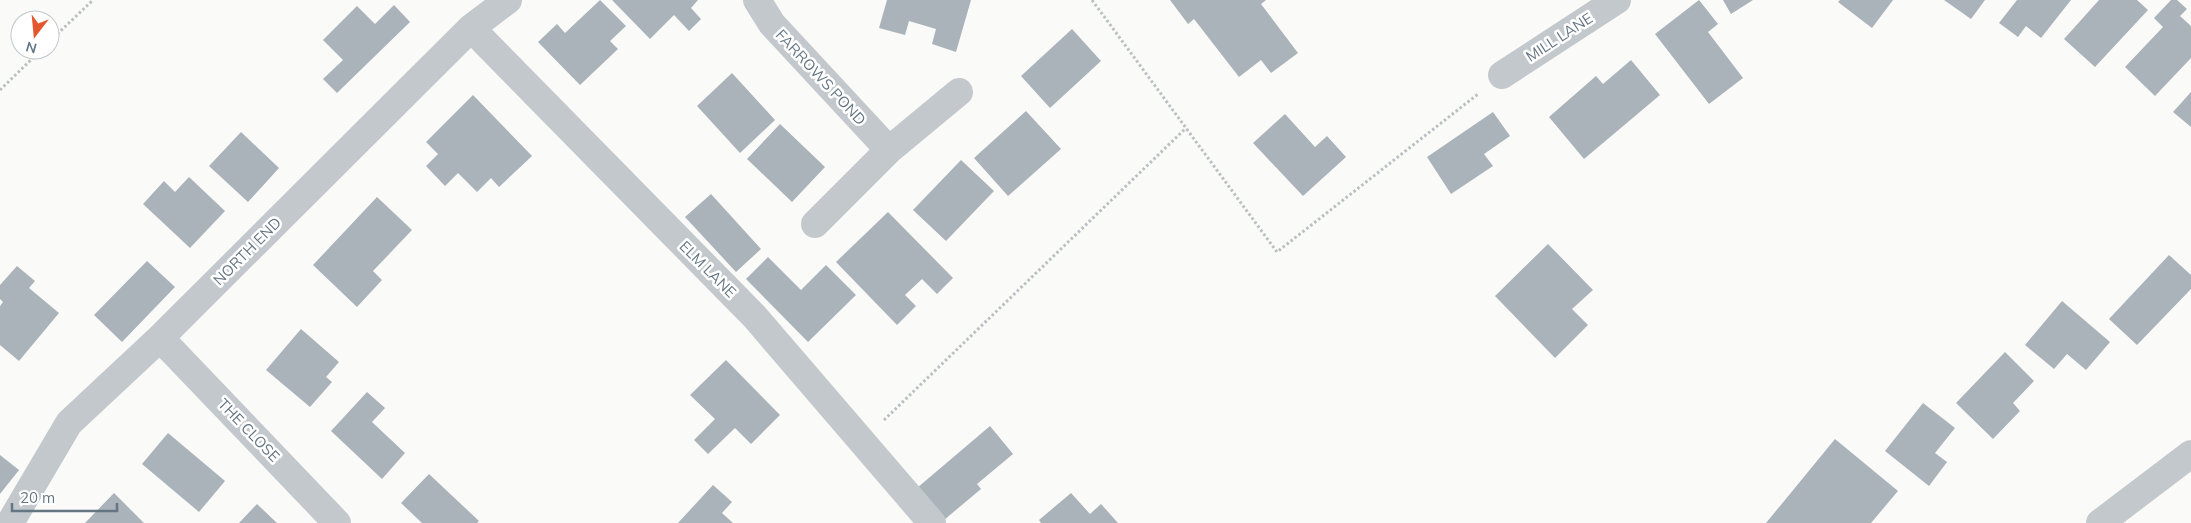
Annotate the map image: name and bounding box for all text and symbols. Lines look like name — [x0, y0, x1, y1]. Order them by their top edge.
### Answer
street label: MILL LANE — [1522, 8, 1596, 66]
north arrow — [10, 10, 60, 60]
street label: FARROWS POND — [772, 25, 870, 129]
text: N — [24, 37, 39, 58]
street label: NORTH END — [209, 213, 285, 289]
street label: ELM LANE — [676, 237, 741, 302]
street label: THE CLOSE — [214, 394, 284, 466]
scale bar — [12, 480, 118, 512]
text: 20 m — [20, 488, 55, 507]

